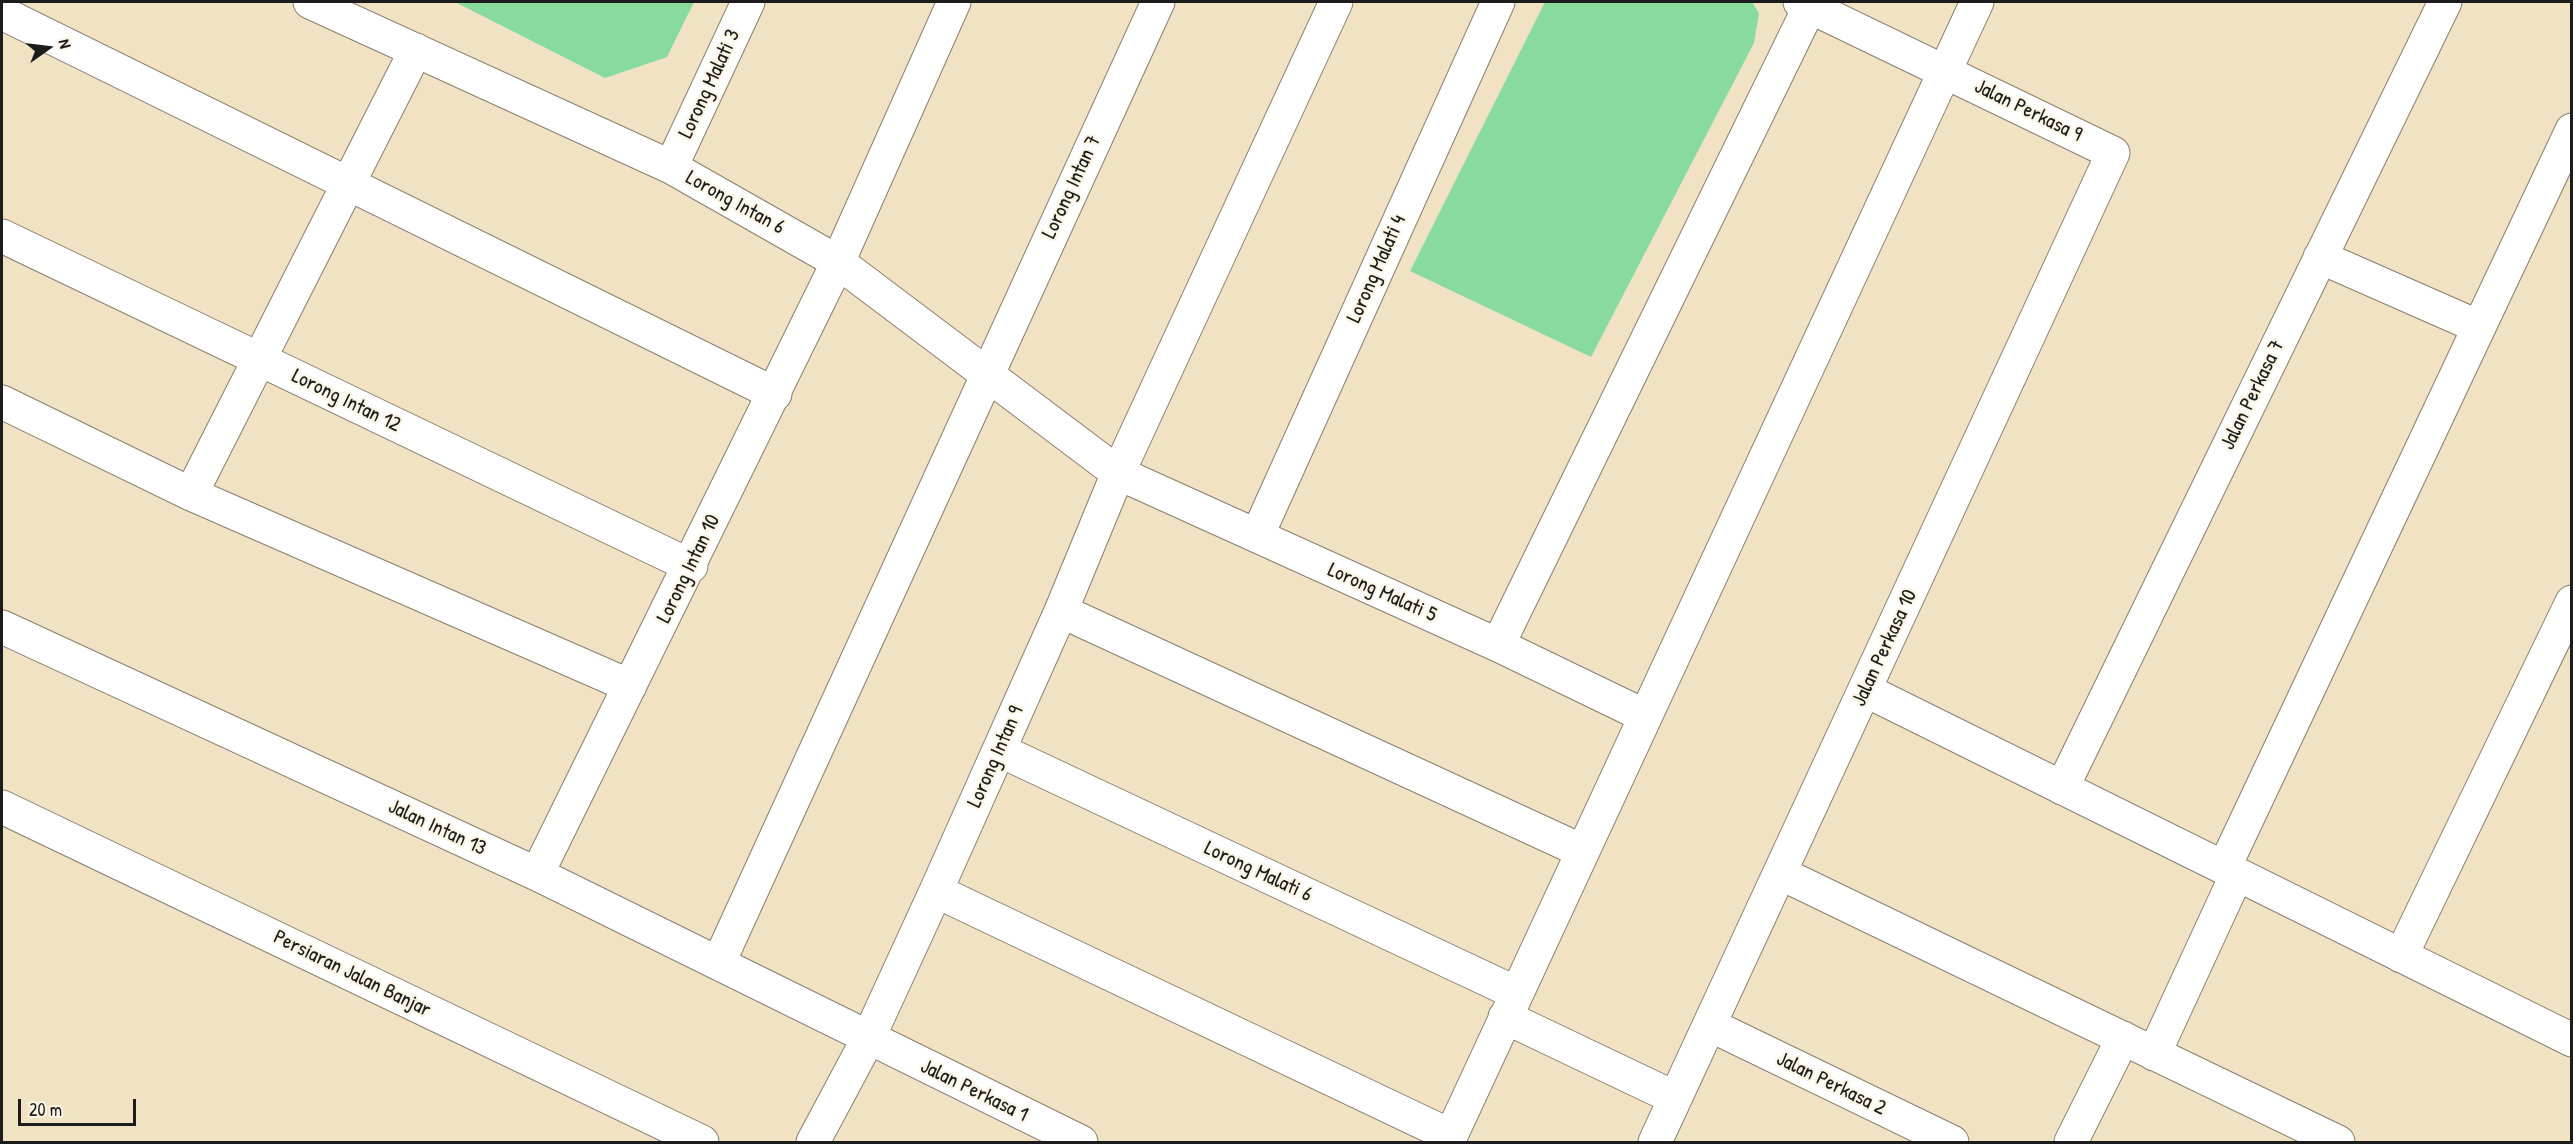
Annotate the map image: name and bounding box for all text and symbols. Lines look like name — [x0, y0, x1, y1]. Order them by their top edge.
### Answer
north arrow — [18, 18, 78, 78]
street label: Lorong Malati 3 — [674, 26, 746, 142]
text: N — [54, 37, 77, 50]
street label: Jalan Perkasa 9 — [1970, 74, 2086, 148]
street label: Lorong Intan 7 — [1037, 131, 1107, 243]
street label: Lorong Intan 6 — [681, 166, 789, 240]
street label: Lorong Malati 4 — [1342, 211, 1412, 327]
street label: Jalan Perkasa 7 — [2216, 336, 2290, 454]
street label: Lorong Intan 12 — [287, 364, 405, 438]
street label: Lorong Intan 10 — [652, 511, 726, 627]
street label: Lorong Malati 5 — [1324, 558, 1440, 628]
street label: Jalan Perkasa 10 — [1847, 586, 1923, 710]
street label: Lorong Intan 9 — [962, 702, 1030, 812]
street label: Jalan Intan 13 — [384, 794, 490, 862]
street label: Lorong Malati 6 — [1200, 836, 1316, 908]
street label: Persiaran Jalan Banjar — [269, 925, 435, 1023]
street label: Jalan Perkasa 2 — [1772, 1047, 1890, 1121]
street label: Jalan Perkasa 1 — [916, 1054, 1032, 1128]
scale bar — [21, 1087, 140, 1125]
text: 20 m — [29, 1097, 62, 1122]

